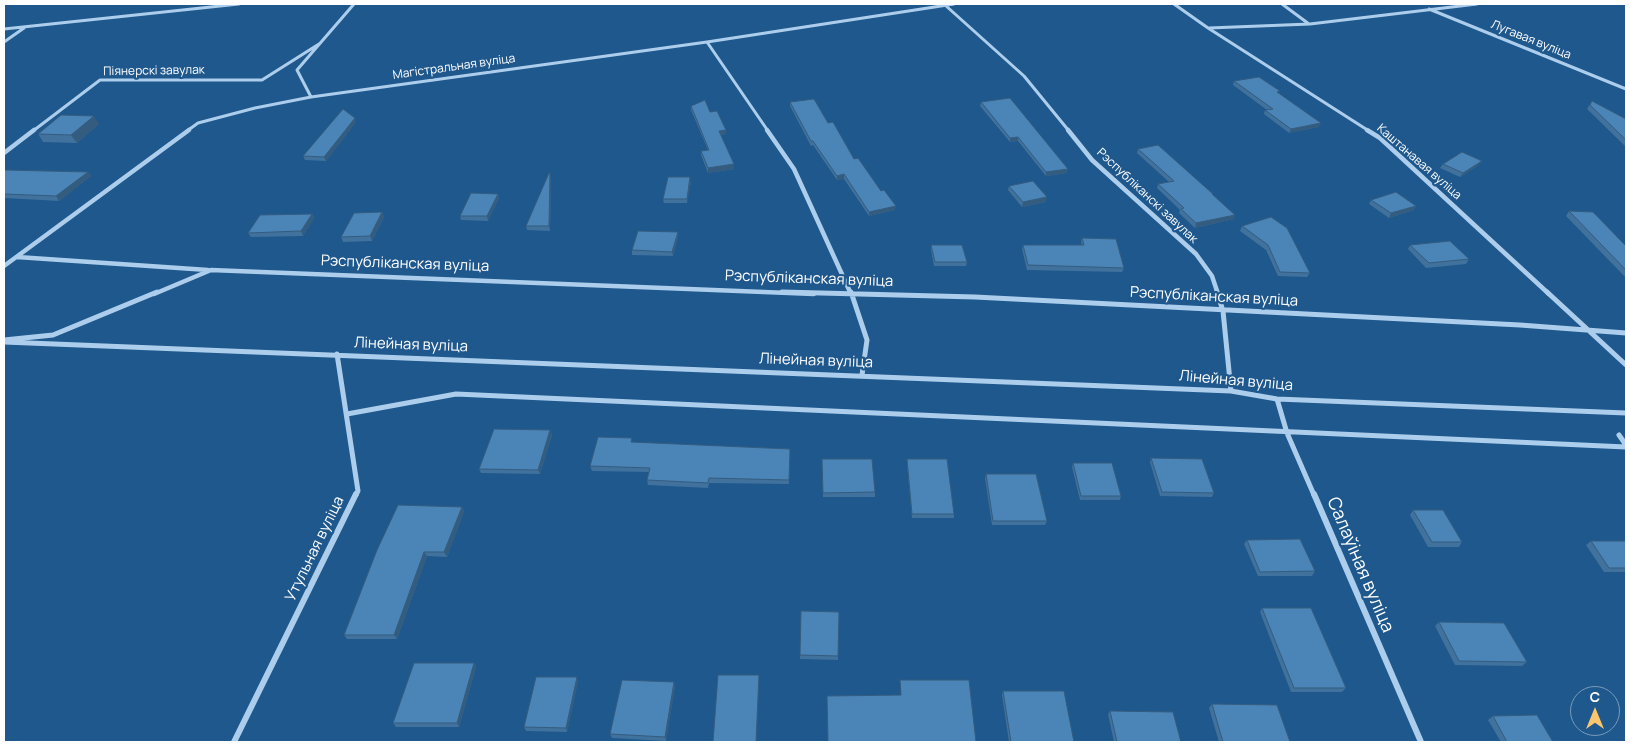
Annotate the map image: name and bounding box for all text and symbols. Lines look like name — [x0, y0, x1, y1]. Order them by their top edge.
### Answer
street label: Лугавая вуліца — [1489, 17, 1573, 63]
street label: Магістральная вуліца — [392, 51, 516, 83]
street label: Піянерскі завулак — [103, 63, 205, 79]
street label: Каштанавая вуліца — [1374, 121, 1464, 203]
street label: Рэспубліканскі завулак — [1094, 145, 1200, 247]
street label: Рэспубліканская вуліца — [321, 252, 489, 276]
street label: Рэспубліканская вуліца — [725, 267, 893, 291]
street label: Рэспубліканская вуліца — [1129, 284, 1299, 310]
street label: Лінейная вуліца — [354, 334, 468, 356]
street label: Лінейная вуліца — [759, 350, 873, 372]
street label: Лінейная вуліца — [1178, 367, 1294, 395]
street label: Утульная вуліца — [282, 493, 348, 605]
street label: Салаўіная вуліца — [1322, 494, 1398, 636]
north arrow — [1570, 686, 1620, 736]
text: С — [1590, 687, 1600, 706]

